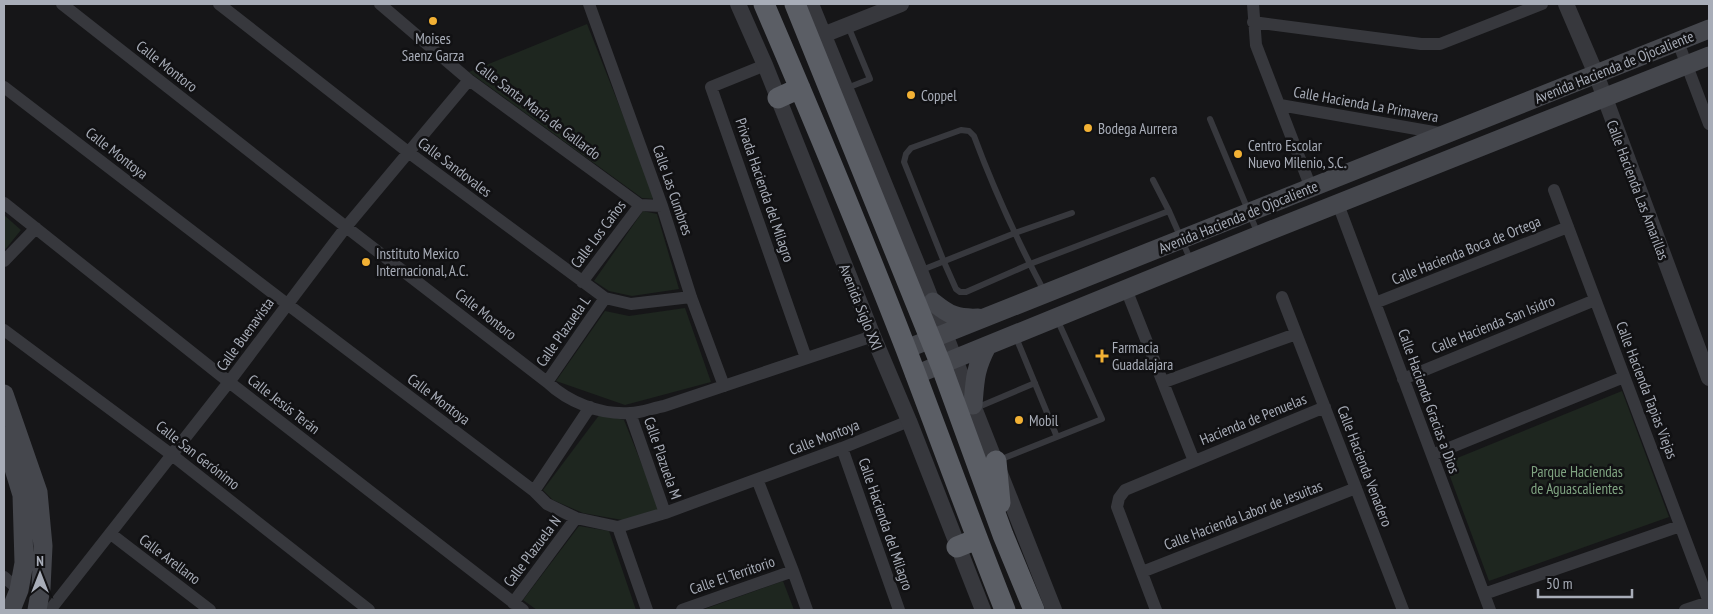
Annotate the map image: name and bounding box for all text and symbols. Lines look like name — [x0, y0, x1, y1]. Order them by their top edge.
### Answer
marker: Moises Saenz Garza — [427, 15, 439, 27]
street label: Avenida Hacienda de Ojocaliente — [1532, 26, 1696, 108]
place label: Moises Saenz Garza — [402, 29, 464, 65]
street label: Calle Montoro — [132, 36, 202, 96]
street label: Calle Santa María de Gallardo — [471, 56, 605, 164]
street label: Calle Hacienda La Primavera — [1292, 82, 1440, 126]
place label: Coppel — [921, 86, 957, 105]
marker: Coppel — [905, 89, 917, 101]
street label: Privada Hacienda del Milagro — [731, 115, 799, 265]
street label: Calle Hacienda Las Amarillas — [1603, 117, 1673, 263]
place label: Bodega Aurrera — [1098, 119, 1178, 138]
marker: Bodega Aurrera — [1082, 122, 1094, 134]
street label: Calle Montoya — [82, 123, 152, 183]
street label: Calle Sandovales — [414, 133, 496, 201]
place label: Centro Escolar Nuevo Milenio, S.C. — [1248, 136, 1347, 172]
street label: Calle Las Cumbres — [649, 142, 697, 238]
marker: Centro Escolar Nuevo Milenio, S.C. — [1232, 148, 1244, 160]
street label: Avenida Hacienda de Ojocaliente — [1156, 176, 1320, 258]
street label: Calle Los Caños — [566, 196, 630, 272]
street label: Calle Hacienda Boca de Ortega — [1389, 211, 1543, 289]
place label: Instituto Mexico Internacional, A.C. — [376, 244, 469, 280]
marker: Instituto Mexico Internacional, A.C. — [360, 256, 372, 268]
street label: Avenida Siglo XXI — [835, 261, 887, 353]
street label: Calle Montoro — [451, 284, 521, 344]
street label: Calle Plazuela L — [532, 291, 595, 370]
street label: Calle Hacienda San Isidro — [1429, 291, 1557, 357]
street label: Calle Buenavista — [212, 294, 278, 374]
street label: Calle Hacienda Tapias Viejas — [1612, 319, 1682, 461]
street label: Calle Hacienda Gracias a Dios — [1394, 326, 1464, 476]
place label: Farmacia Guadalajara — [1112, 338, 1173, 374]
marker: Farmacia Guadalajara — [1096, 350, 1108, 362]
street label: Calle Montoya — [404, 369, 474, 429]
street label: Calle Jesús Terán — [244, 370, 324, 438]
street label: Hacienda de Penuelas — [1197, 389, 1309, 449]
street label: Calle Hacienda Venadero — [1333, 403, 1397, 529]
place label: Mobil — [1029, 411, 1059, 430]
street label: Calle Plazuela M — [640, 414, 686, 502]
marker: Mobil — [1013, 414, 1025, 426]
street label: Calle Montoya — [786, 415, 862, 459]
street label: Calle San Gerónimo — [152, 416, 244, 494]
street label: Calle Hacienda del Milagro — [854, 455, 918, 593]
park label: Parque Haciendas de Aguascalientes — [1531, 462, 1623, 498]
street label: Calle Hacienda Labor de Jesuitas — [1161, 476, 1325, 554]
street label: Calle Plazuela N — [499, 512, 565, 590]
street label: Calle Arellano — [135, 530, 205, 588]
north arrow — [15, 549, 65, 599]
text: N — [36, 552, 44, 570]
street label: Calle El Territorio — [687, 552, 777, 598]
scale bar — [1538, 566, 1632, 598]
text: 50 m — [1546, 574, 1572, 593]

